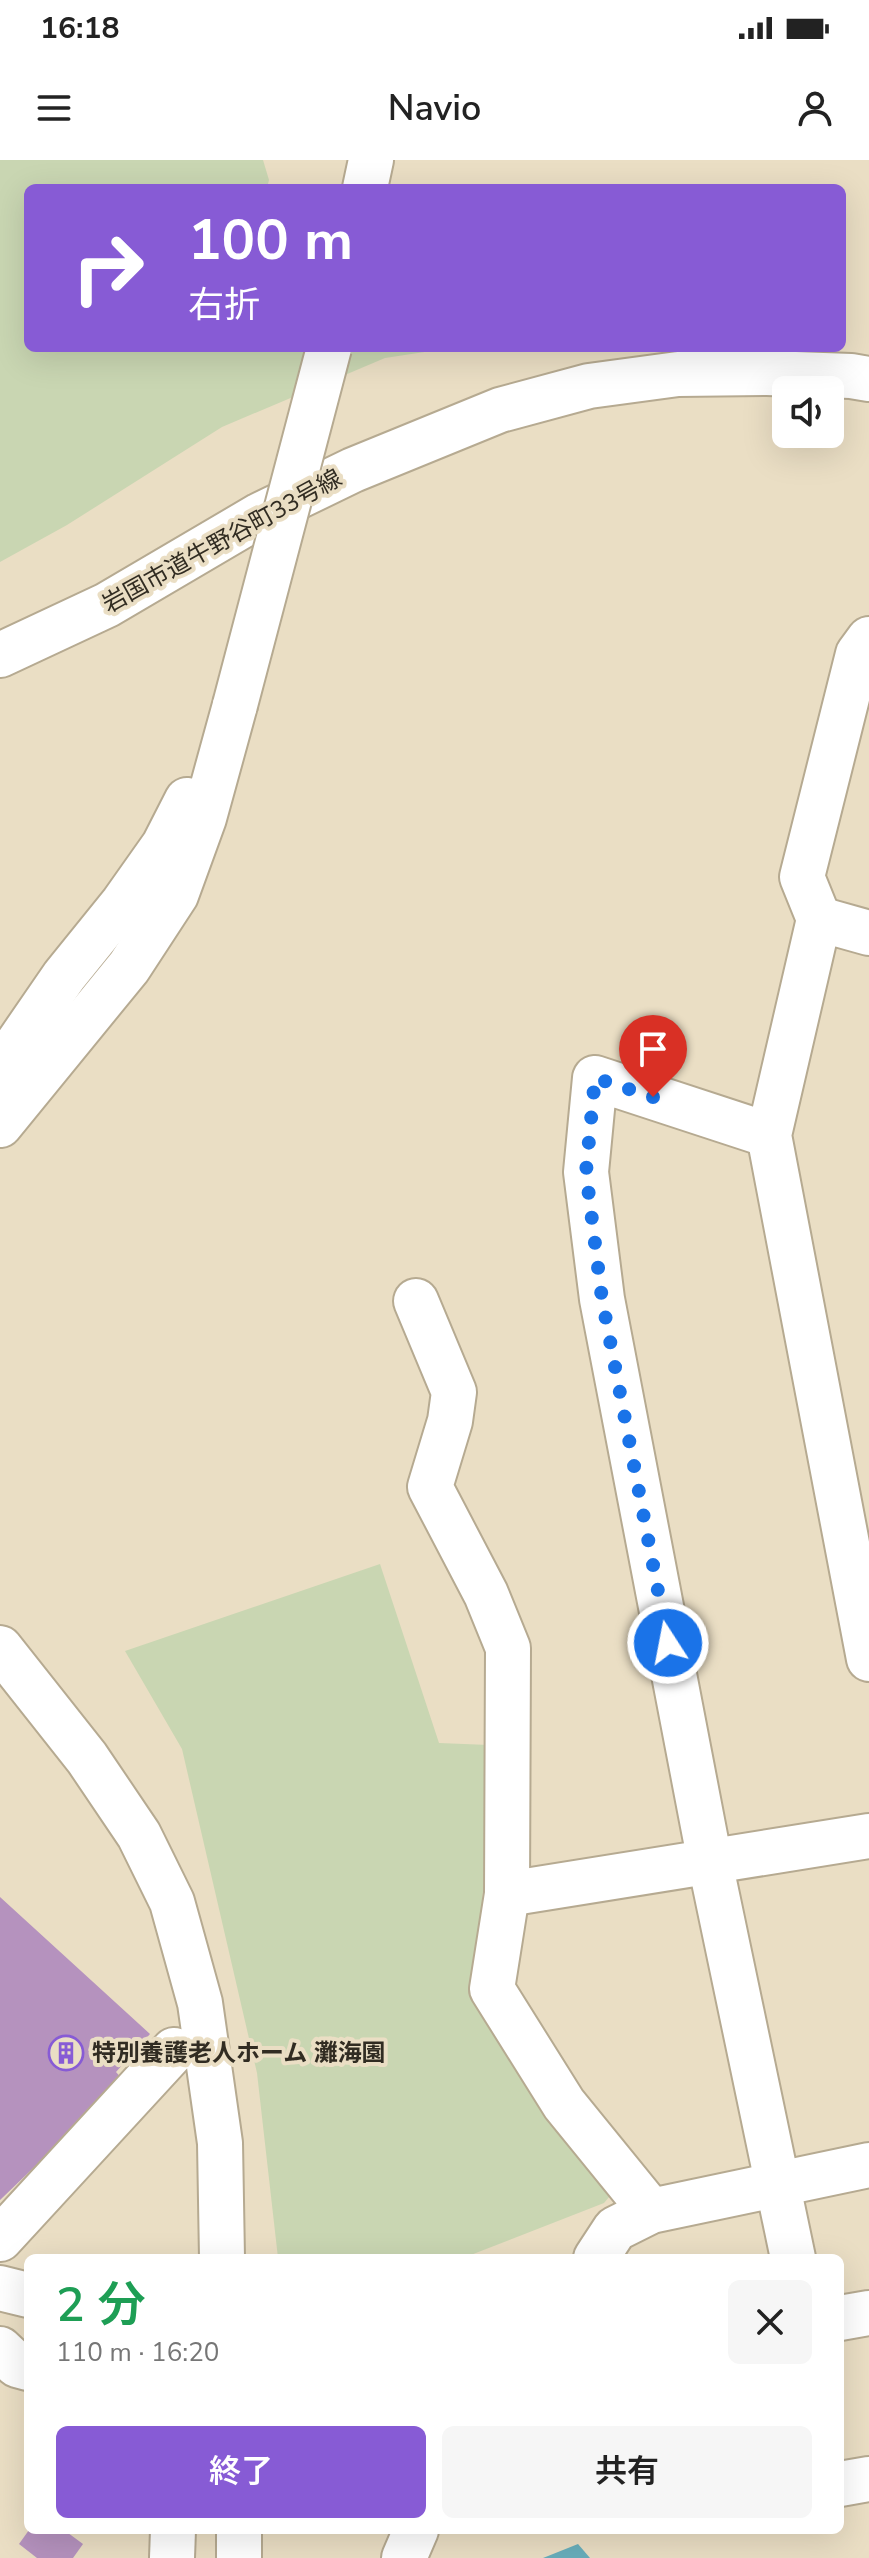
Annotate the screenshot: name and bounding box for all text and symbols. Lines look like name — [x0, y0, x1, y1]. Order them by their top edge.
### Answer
text: 16:18 — [40, 8, 119, 49]
text: Navio — [388, 84, 481, 133]
icon: menu — [32, 86, 76, 130]
icon: person — [793, 86, 837, 130]
text: 100 m — [188, 202, 353, 279]
icon: right — [56, 216, 160, 320]
text: 右折 — [188, 281, 260, 330]
map controls — [772, 376, 844, 448]
button: sound — [772, 376, 844, 448]
street label: 岩国市道牛野谷町33号線 — [97, 462, 347, 620]
pin — [619, 1015, 687, 1097]
icon: arrive — [631, 1027, 675, 1071]
position arrow — [626, 1601, 710, 1685]
building icon: 特別養護老人ホーム 灘海園 — [47, 2034, 85, 2072]
place label: 特別養護老人ホーム 灘海園 — [92, 2037, 386, 2069]
text: 2 分 — [56, 2272, 145, 2338]
button: close — [728, 2280, 812, 2364]
text: 110 m · 16:20 — [56, 2335, 219, 2370]
button: 終了 — [56, 2426, 426, 2518]
button: 共有 — [442, 2426, 812, 2518]

